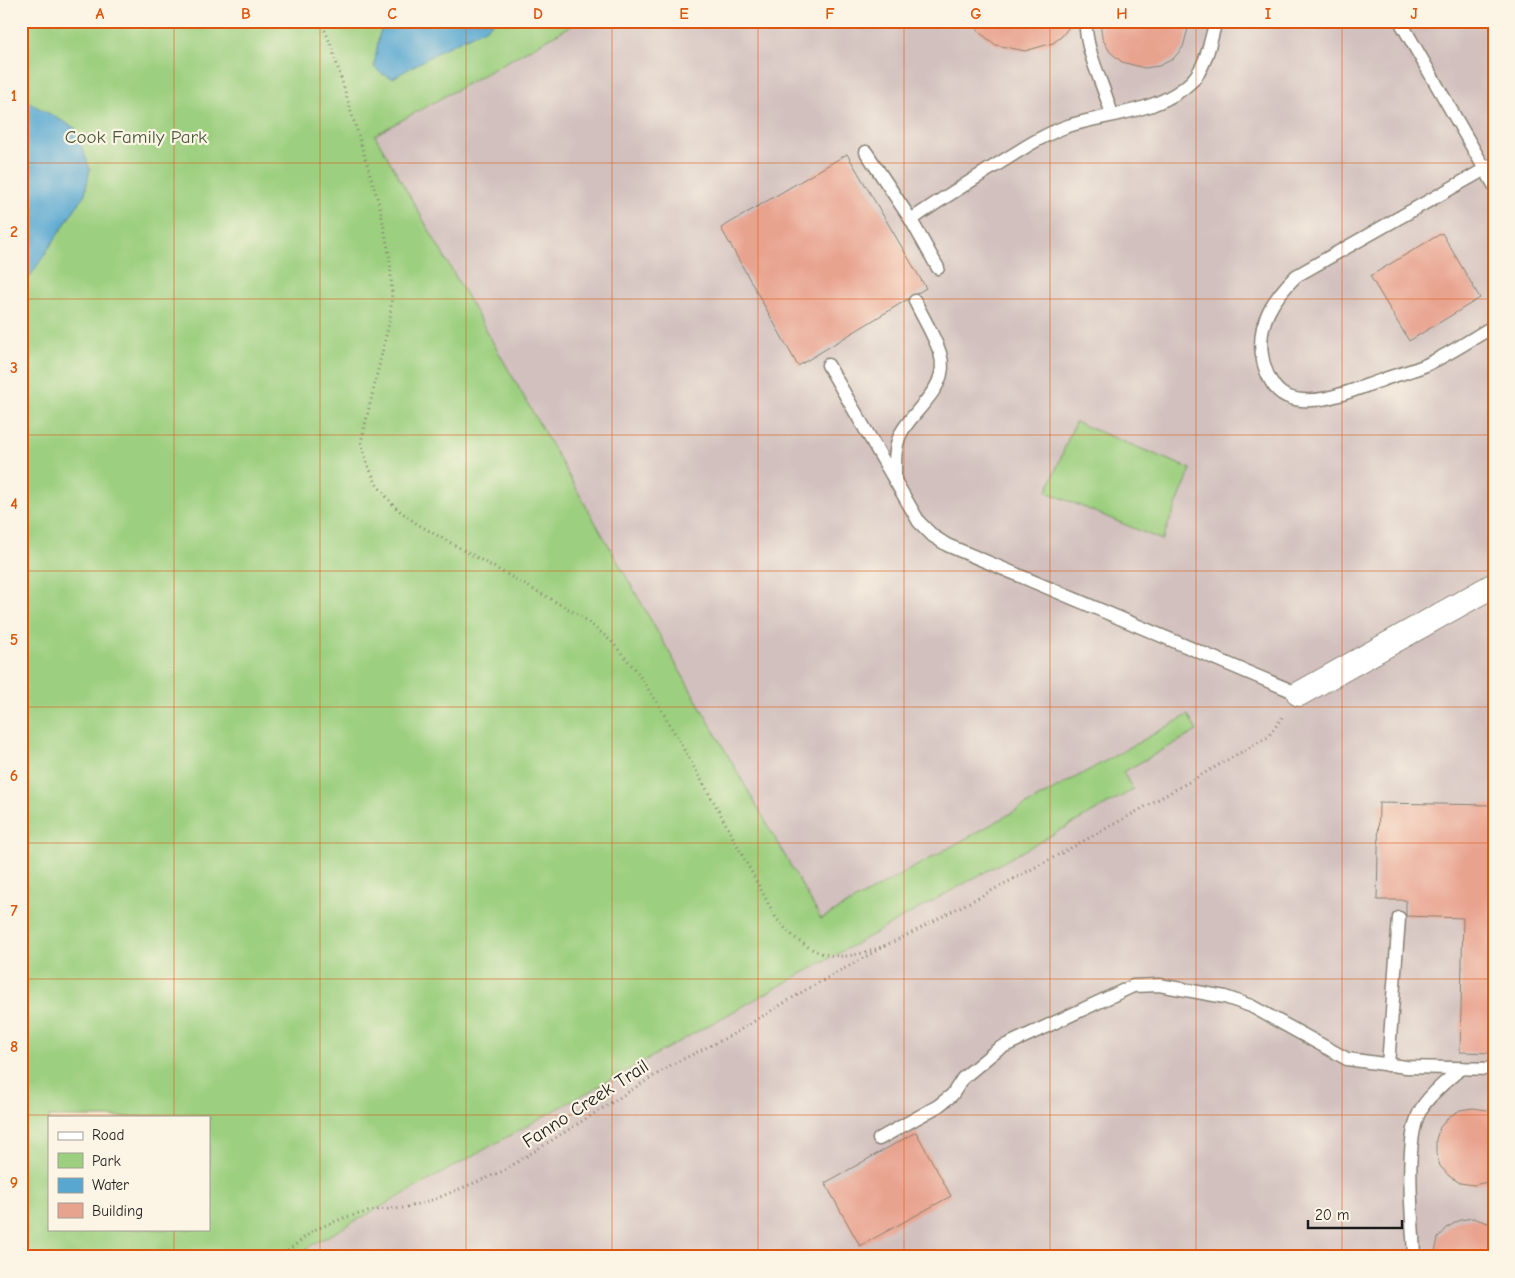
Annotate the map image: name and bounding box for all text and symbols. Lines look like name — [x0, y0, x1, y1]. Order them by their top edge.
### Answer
text: A — [96, 5, 105, 23]
text: B — [241, 5, 251, 23]
text: C — [387, 5, 397, 23]
text: D — [533, 5, 543, 23]
text: E — [679, 5, 689, 23]
text: F — [825, 5, 835, 23]
text: G — [970, 5, 982, 23]
text: H — [1116, 5, 1128, 23]
text: I — [1265, 5, 1271, 23]
text: J — [1410, 5, 1418, 23]
text: 1 — [11, 87, 17, 105]
park label: Cook Family Park — [65, 126, 208, 148]
text: 2 — [10, 223, 18, 241]
text: 3 — [10, 359, 18, 377]
text: 4 — [10, 495, 18, 513]
text: 5 — [10, 631, 18, 649]
text: 6 — [10, 767, 18, 785]
text: 7 — [10, 902, 18, 920]
text: 8 — [10, 1038, 18, 1056]
street label: Fanno Creek Trail — [518, 1055, 653, 1153]
legend — [48, 1116, 210, 1230]
text: Road — [92, 1126, 124, 1144]
text: Park — [92, 1152, 121, 1170]
text: 9 — [10, 1174, 18, 1192]
text: Water — [92, 1176, 129, 1194]
scale bar — [1308, 1198, 1401, 1230]
text: Building — [92, 1202, 143, 1220]
text: 20 m — [1315, 1206, 1349, 1224]

